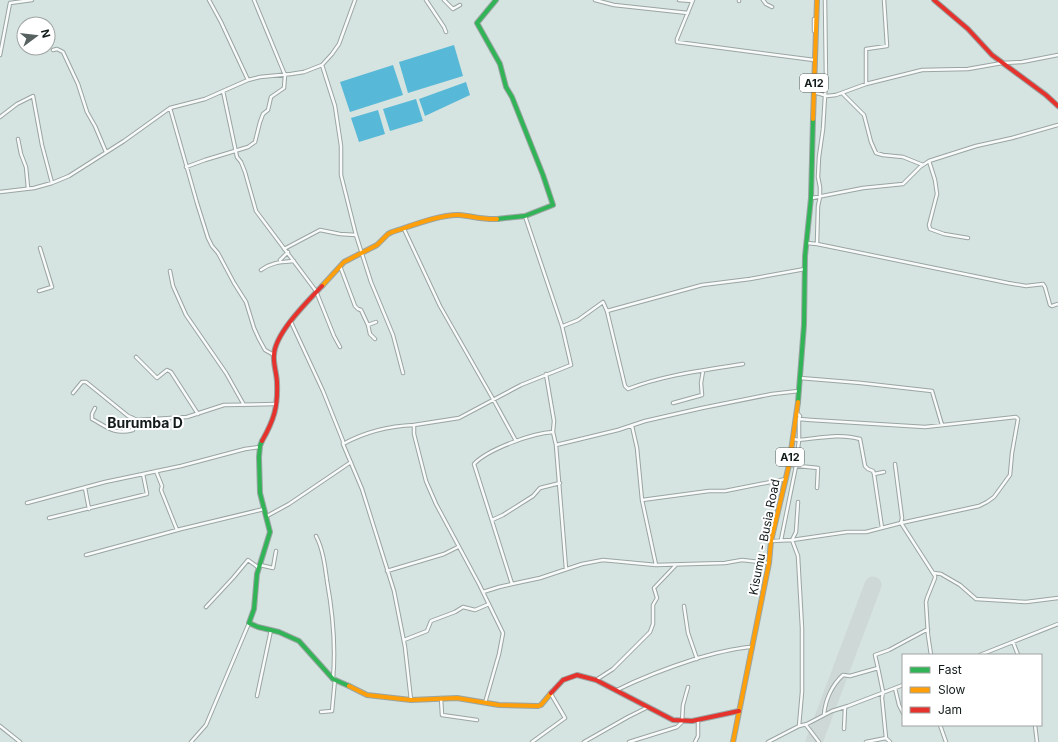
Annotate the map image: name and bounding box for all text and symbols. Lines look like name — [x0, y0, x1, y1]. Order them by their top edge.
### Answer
north arrow — [16, 16, 56, 56]
text: N — [38, 28, 54, 39]
road number: A12 — [800, 74, 828, 92]
district label: Burumba D — [107, 414, 183, 431]
road number: A12 — [776, 448, 804, 466]
street label: Kisumu - Busia Road — [745, 478, 783, 596]
legend — [902, 654, 1042, 726]
text: Fast — [938, 662, 962, 677]
text: Slow — [938, 682, 966, 697]
text: Jam — [938, 702, 962, 717]

